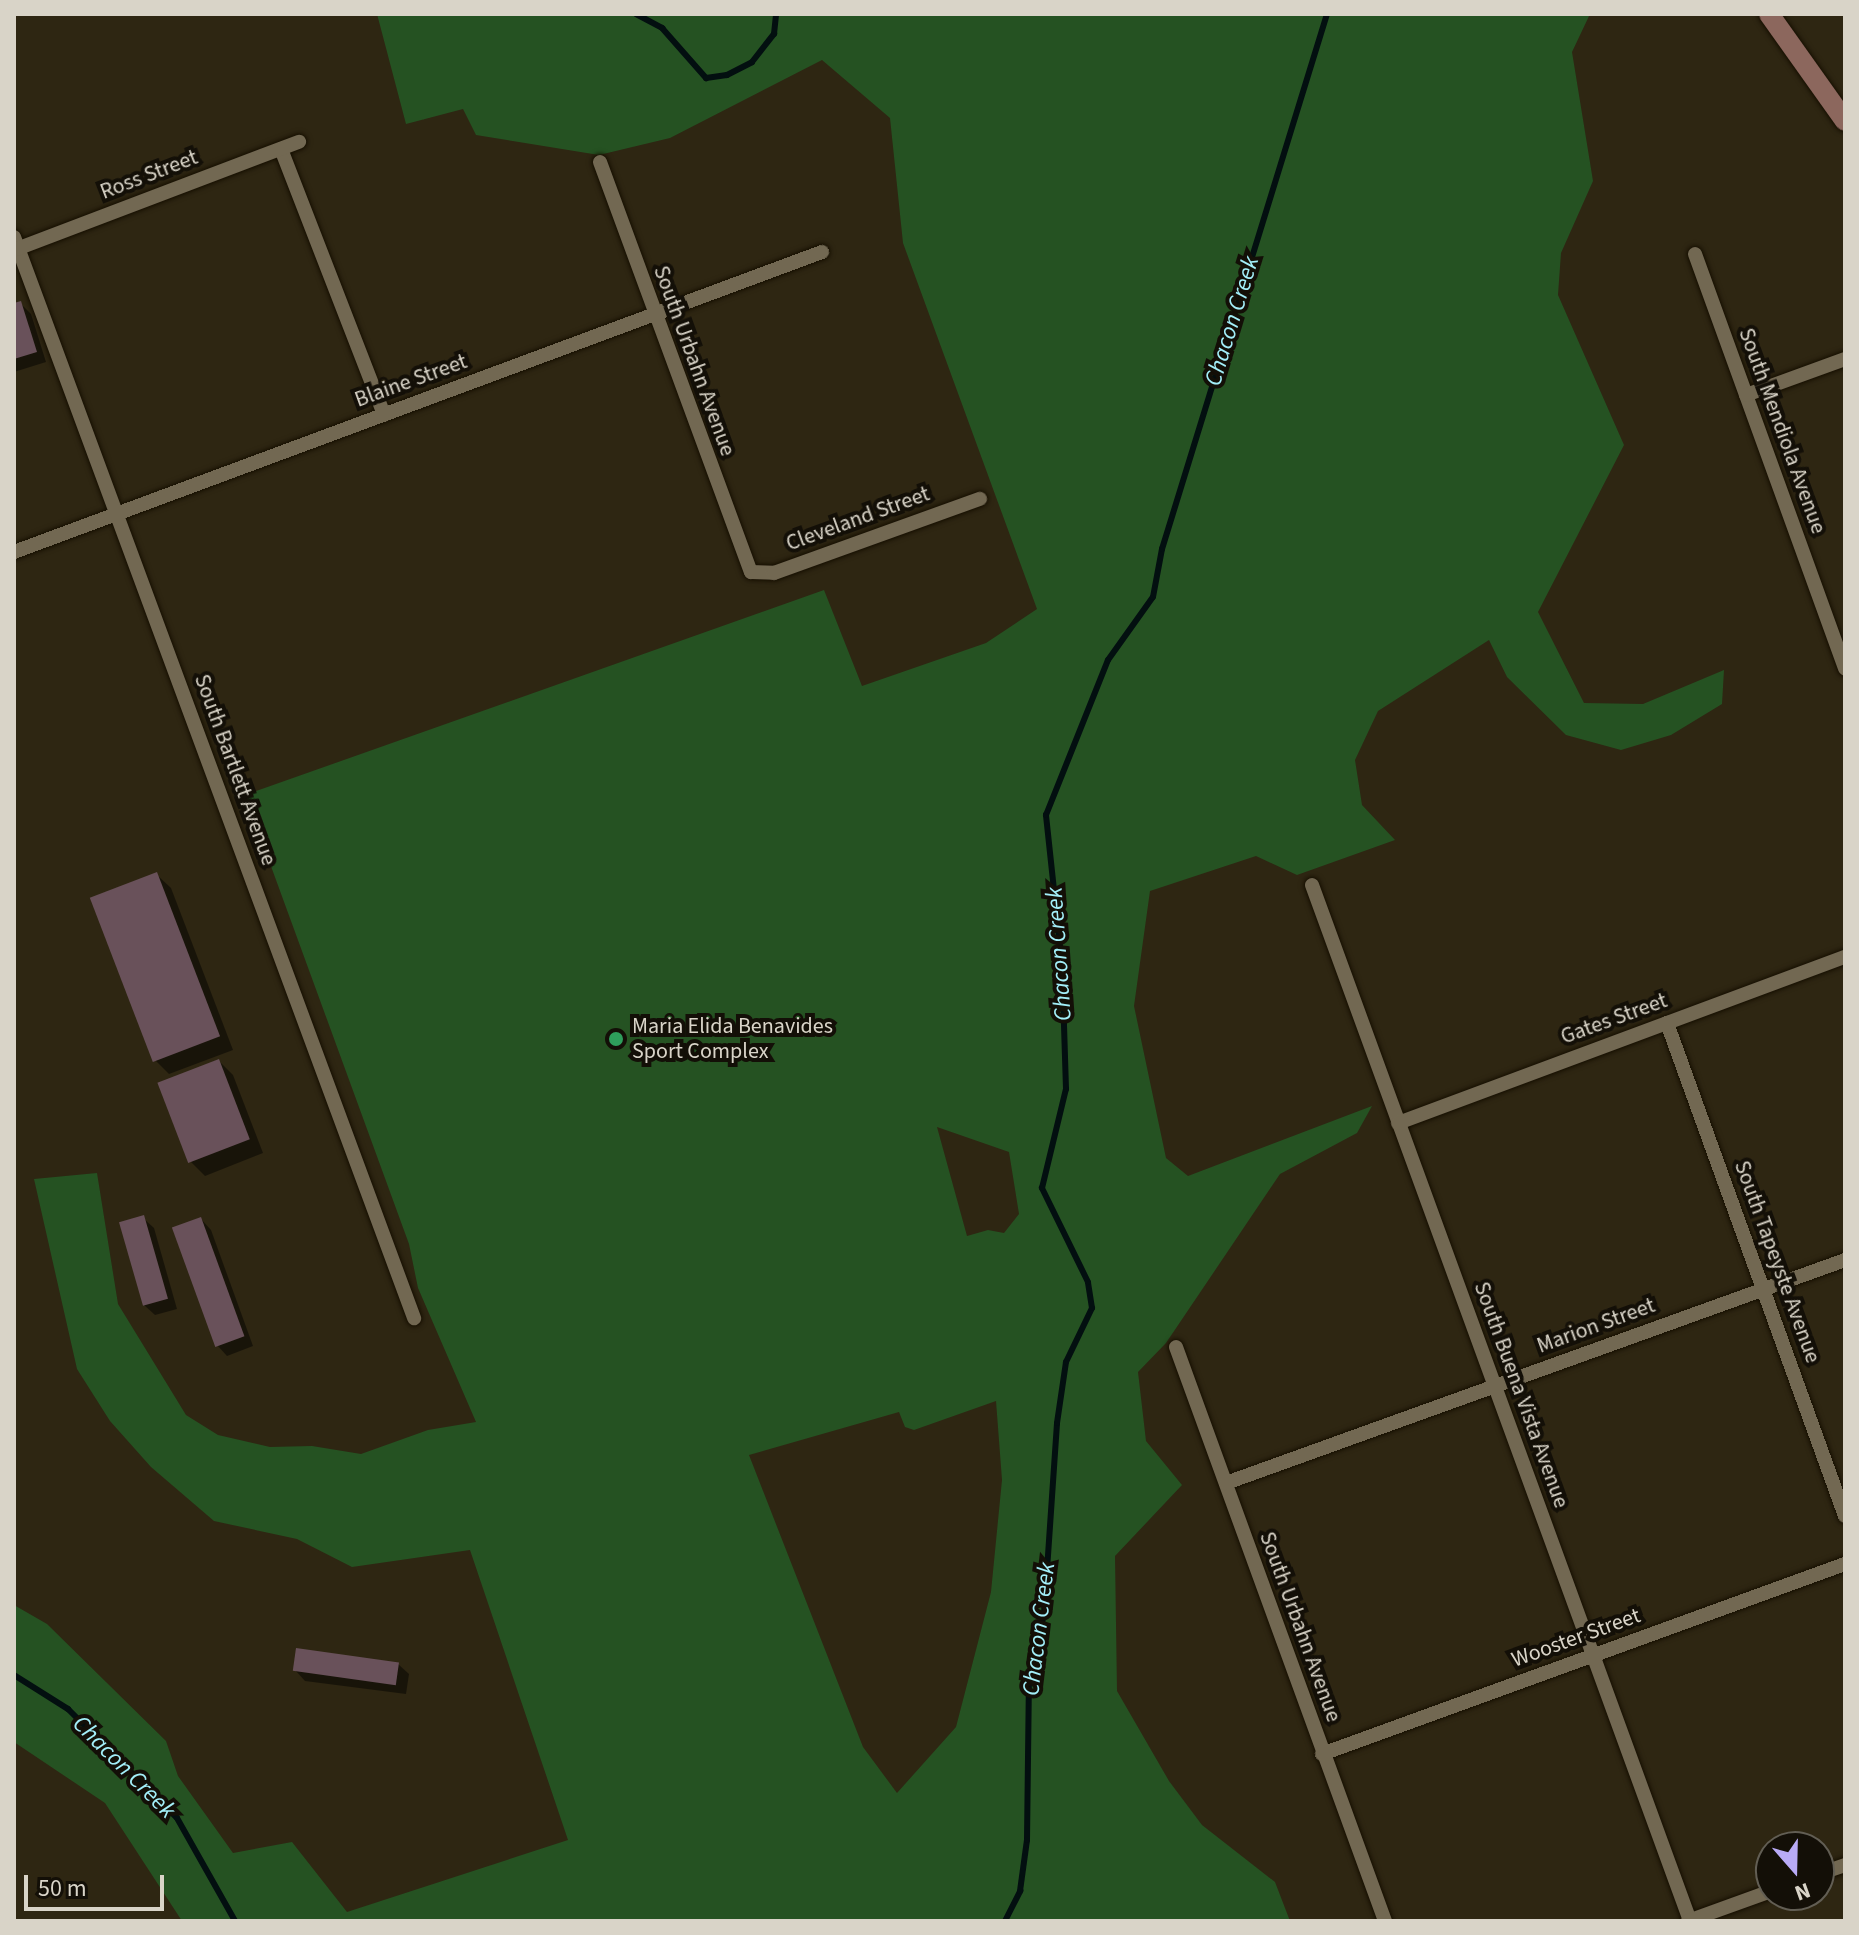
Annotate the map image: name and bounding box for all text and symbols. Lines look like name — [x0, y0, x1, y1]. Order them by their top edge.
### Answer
street label: Ross Street — [97, 144, 201, 206]
water label: Chacon Creek — [1199, 253, 1265, 389]
street label: South Urbahn Avenue — [647, 262, 741, 460]
street label: South Mendiola Avenue — [1733, 325, 1831, 537]
street label: Blaine Street — [351, 349, 471, 413]
street label: Cleveland Street — [783, 481, 933, 557]
street label: South Bartlett Avenue — [188, 671, 282, 869]
water label: Chacon Creek — [1040, 886, 1078, 1022]
street label: Gates Street — [1557, 988, 1671, 1050]
place label: Maria Elida Benavides Sport Complex — [632, 1013, 833, 1064]
marker: Maria Elida Benavides Sport Complex — [607, 1030, 625, 1048]
street label: South Tapeyste Avenue — [1728, 1157, 1826, 1367]
street label: South Buena Vista Avenue — [1468, 1278, 1574, 1512]
street label: Marion Street — [1533, 1292, 1659, 1360]
street label: South Urbahn Avenue — [1253, 1528, 1347, 1726]
water label: Chacon Creek — [1017, 1561, 1061, 1697]
street label: Wooster Street — [1508, 1602, 1644, 1674]
water label: Chacon Creek — [66, 1709, 182, 1825]
north arrow — [1755, 1831, 1835, 1911]
scale bar — [28, 1859, 168, 1909]
text: 50 m — [38, 1871, 87, 1906]
text: N — [1790, 1874, 1815, 1909]

